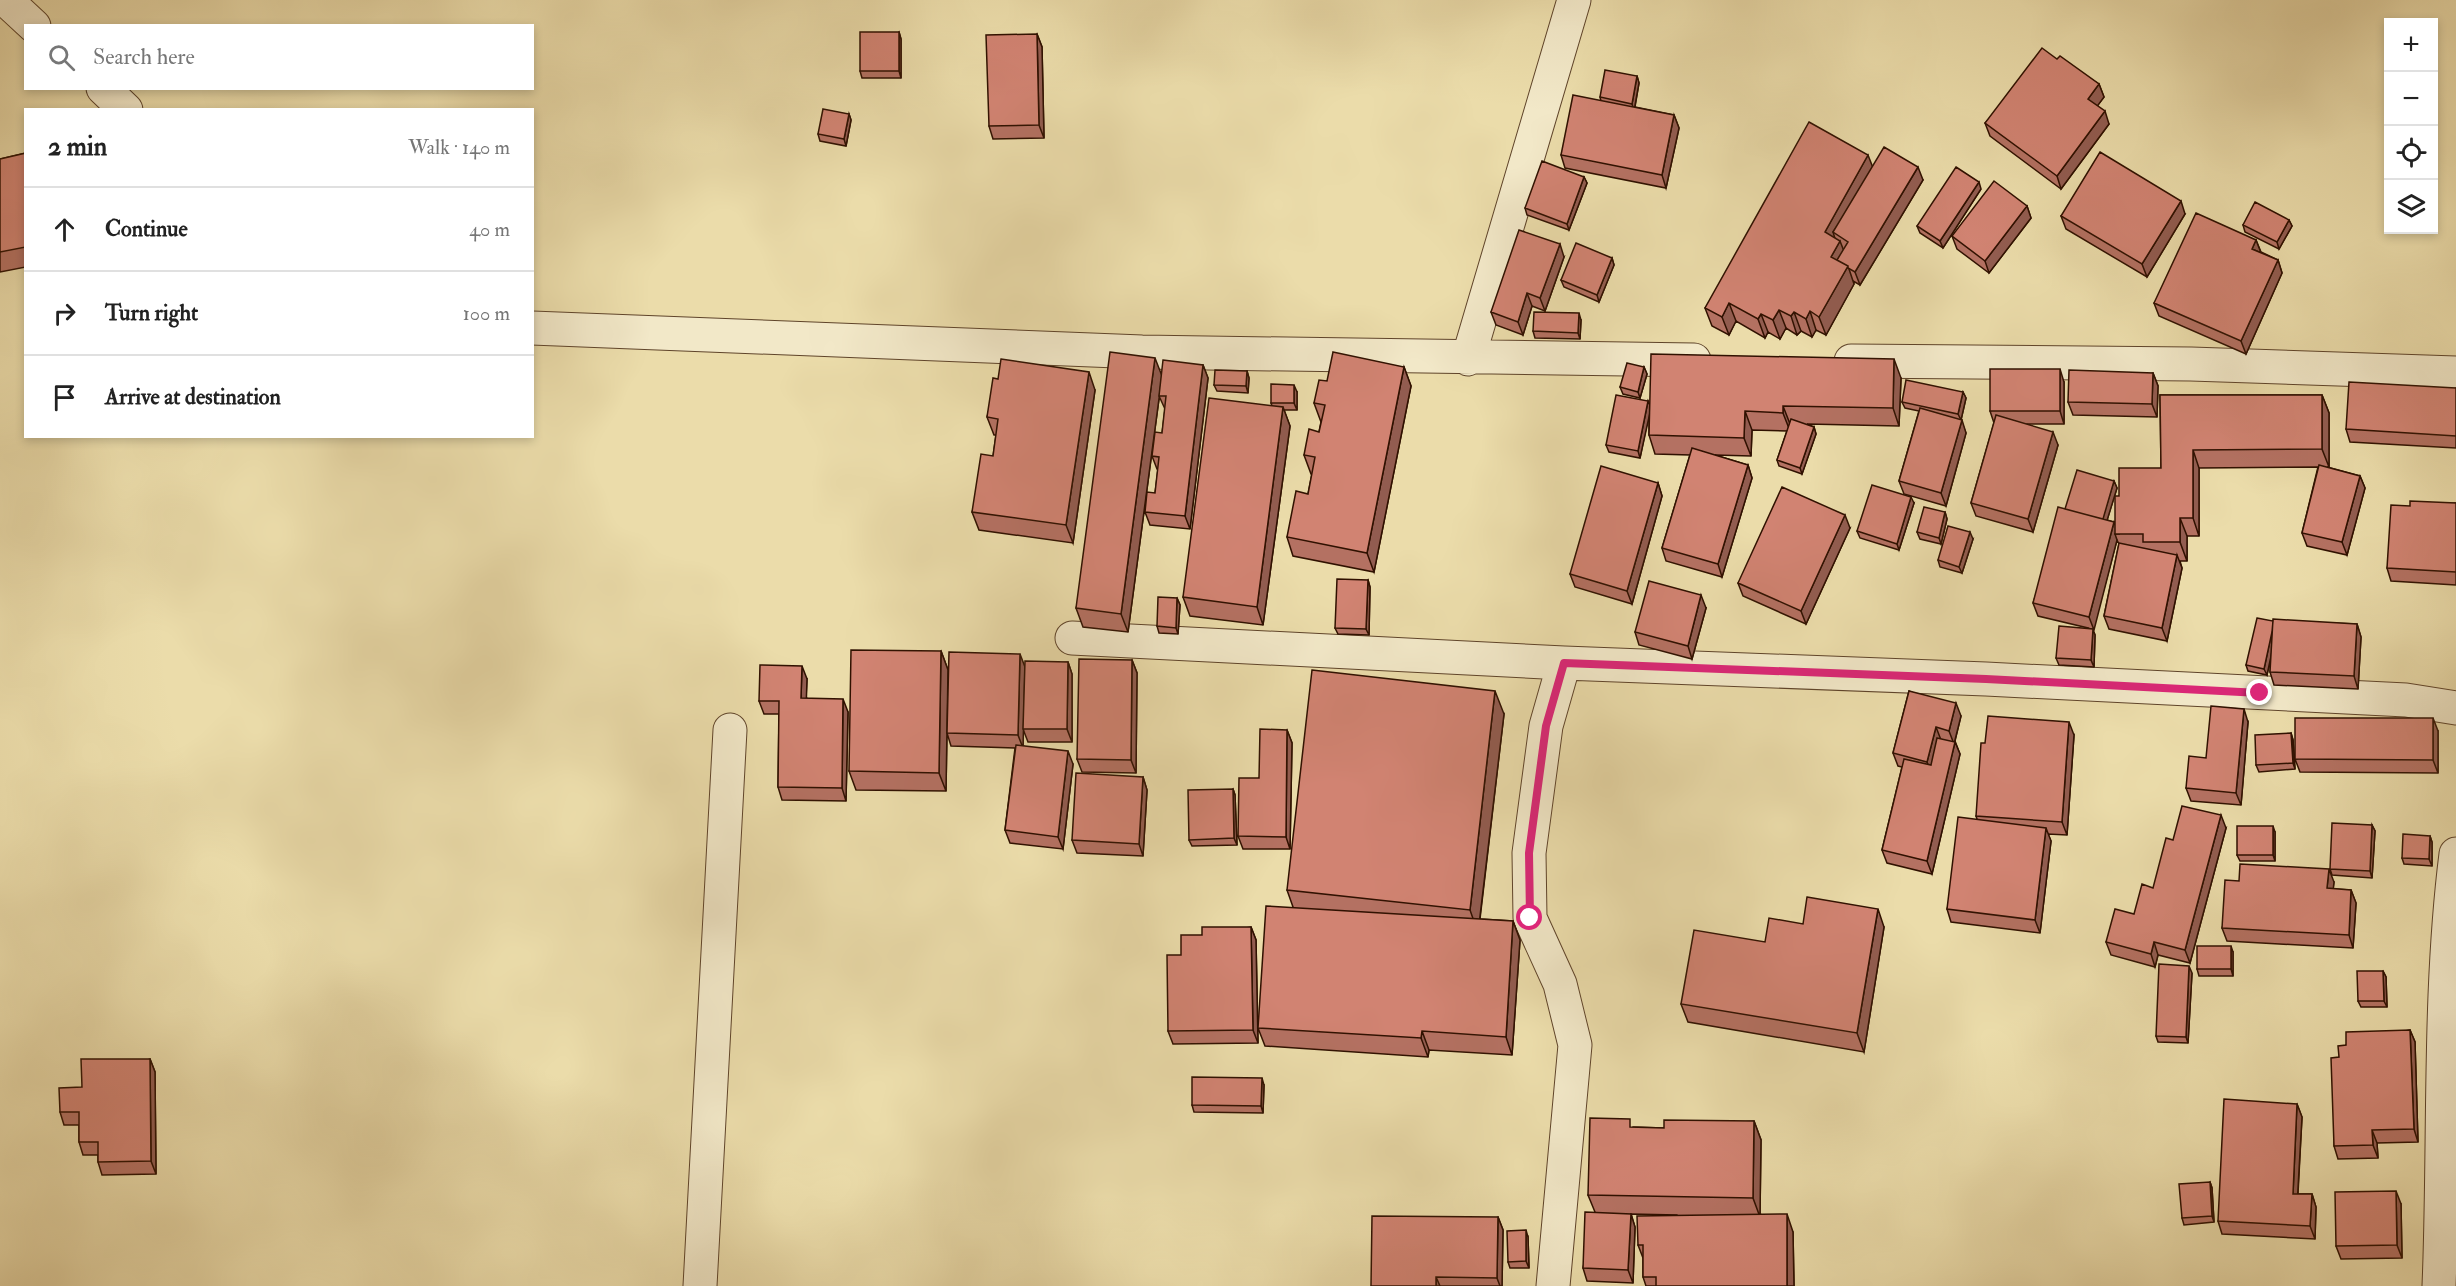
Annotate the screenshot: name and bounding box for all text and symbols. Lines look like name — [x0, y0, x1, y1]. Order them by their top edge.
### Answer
map controls — [2384, 18, 2438, 234]
button: + — [2384, 18, 2438, 72]
search box — [24, 24, 534, 90]
icon: search — [45, 41, 78, 74]
text: Search here — [93, 43, 195, 71]
button: − — [2384, 72, 2438, 126]
button: locate — [2384, 126, 2438, 180]
text: 2 min — [48, 131, 107, 163]
text: Walk · 140 m — [408, 135, 510, 160]
button: layers — [2384, 180, 2438, 234]
icon: ahead — [48, 213, 81, 246]
text: Continue — [105, 215, 188, 243]
text: 40 m — [469, 217, 510, 242]
icon: right — [48, 297, 81, 330]
text: Turn right — [105, 299, 198, 327]
text: 100 m — [463, 301, 510, 326]
icon: arrive — [48, 381, 81, 414]
text: Arrive at destination — [105, 383, 281, 411]
route end — [2246, 679, 2272, 705]
route start — [1516, 904, 1542, 930]

